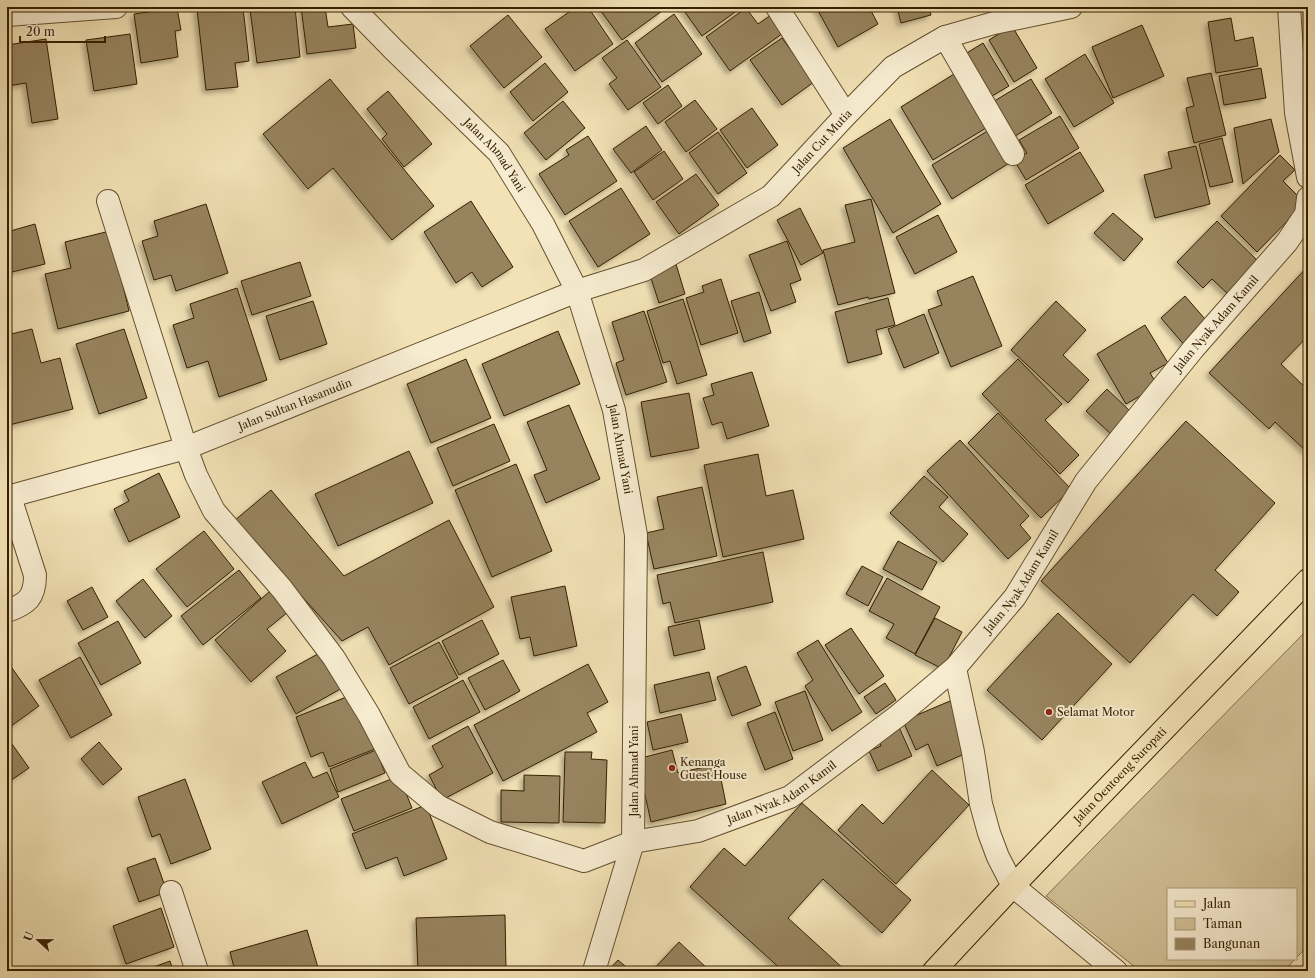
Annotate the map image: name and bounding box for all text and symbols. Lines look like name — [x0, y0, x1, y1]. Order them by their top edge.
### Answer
scale bar — [20, 18, 105, 44]
text: 20 m — [26, 24, 55, 39]
street label: Jalan Cut Mutia — [788, 106, 855, 177]
street label: Jalan Ahmad Yani — [459, 114, 529, 195]
street label: Jalan Nyak Adam Kamil — [1169, 272, 1262, 376]
street label: Jalan Sultan Hasanudin — [234, 375, 354, 434]
street label: Jalan Ahmad Yani — [605, 400, 636, 496]
street label: Jalan Nyak Adam Kamil — [979, 527, 1062, 637]
place label: Selamat Motor — [1057, 705, 1135, 719]
marker: Selamat Motor — [1044, 707, 1054, 717]
street label: Jalan Oentoeng Suropati — [1069, 724, 1170, 827]
street label: Jalan Ahmad Yani — [627, 725, 641, 819]
place label: Kenanga Guest House — [680, 755, 747, 782]
street label: Jalan Nyak Adam Kamil — [723, 757, 840, 827]
marker: Kenanga Guest House — [667, 763, 677, 773]
legend — [1167, 888, 1297, 960]
text: Jalan — [1201, 896, 1231, 911]
text: Taman — [1203, 916, 1243, 931]
north arrow — [18, 920, 58, 960]
text: U — [21, 929, 37, 943]
text: Bangunan — [1203, 936, 1261, 951]

